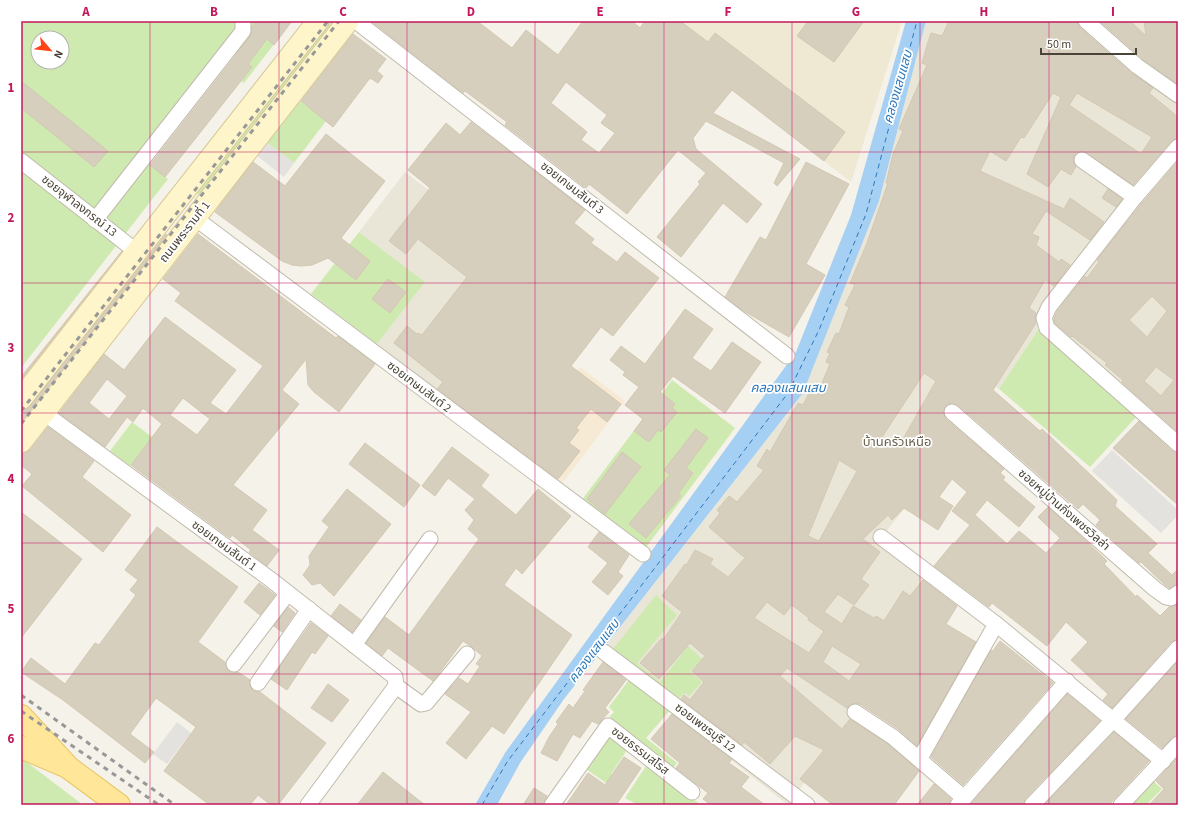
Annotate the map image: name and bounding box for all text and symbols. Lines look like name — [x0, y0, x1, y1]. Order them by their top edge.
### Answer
text: A — [81, 3, 90, 21]
text: B — [210, 3, 218, 21]
text: C — [339, 3, 347, 21]
text: D — [467, 3, 475, 21]
text: E — [596, 3, 604, 21]
text: F — [725, 3, 732, 21]
text: G — [852, 3, 860, 21]
text: H — [980, 3, 988, 21]
text: I — [1111, 3, 1115, 21]
north arrow — [30, 30, 70, 70]
scale bar — [1041, 30, 1136, 56]
text: 50 m — [1047, 36, 1071, 53]
water label: คลองแสนแสบ — [879, 47, 917, 126]
text: N — [50, 48, 67, 61]
text: 1 — [8, 79, 15, 97]
street label: ซอยเกษมสันต์ 3 — [537, 158, 607, 218]
street label: ซอยจุฬาลงกรณ์ 13 — [38, 171, 120, 241]
street label: ถนนพระรามที่ 1 — [155, 197, 214, 266]
text: 2 — [8, 209, 15, 227]
text: 3 — [8, 339, 15, 357]
street label: ซอยเกษมสันต์ 2 — [383, 357, 455, 417]
water label: คลองแสนแสบ — [750, 379, 827, 397]
district label: บ้านครัวเหนือ — [863, 433, 931, 451]
street label: ซอยหมู่บ้านกิ่งเพชรวิลล่า — [1014, 465, 1114, 555]
text: 4 — [8, 470, 15, 488]
street label: ซอยเกษมสันต์ 1 — [188, 517, 260, 575]
text: 5 — [8, 600, 15, 618]
water label: คลองแสนแสบ — [564, 615, 624, 686]
street label: ซอยเพชรบุรี 12 — [671, 699, 739, 757]
street label: ซอยธรรมสโรส — [607, 723, 673, 779]
text: 6 — [8, 730, 15, 748]

